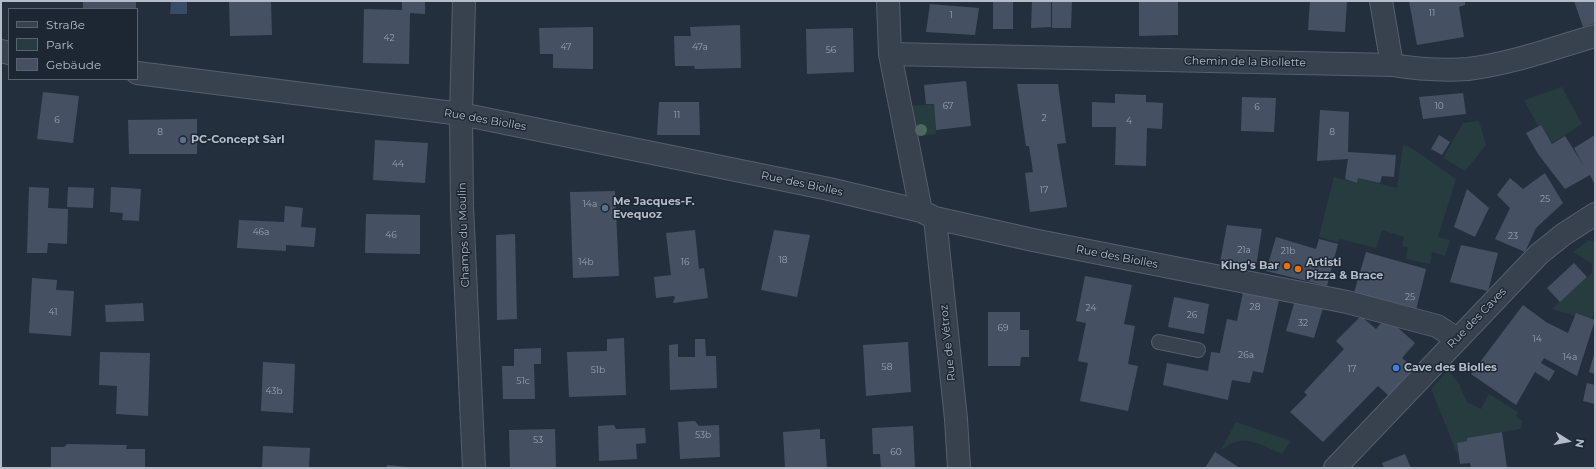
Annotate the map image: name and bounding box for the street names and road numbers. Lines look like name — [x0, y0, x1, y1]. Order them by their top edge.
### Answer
street label: Chemin de la Biollette — [1184, 54, 1306, 70]
street label: Rue des Biolles — [443, 106, 527, 134]
street label: Rue des Biolles — [760, 169, 844, 199]
street label: Champs du Moulin — [456, 182, 472, 288]
street label: Rue des Biolles — [1075, 243, 1159, 271]
street label: Rue des Caves — [1445, 285, 1509, 351]
street label: Rue de Vétroz — [937, 304, 959, 382]

